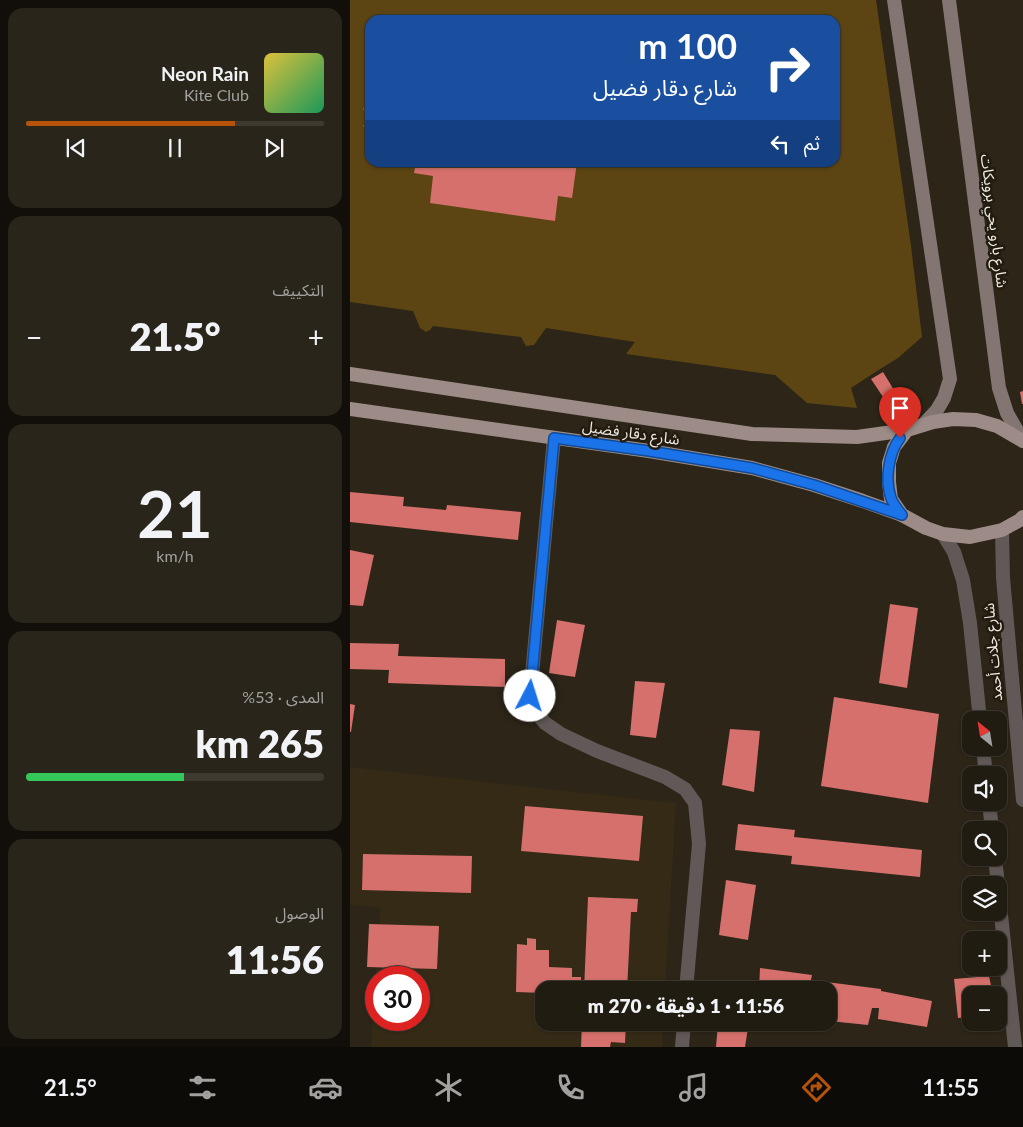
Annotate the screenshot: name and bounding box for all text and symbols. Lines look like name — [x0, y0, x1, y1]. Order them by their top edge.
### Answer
text: 100 m — [638, 24, 737, 66]
icon: right — [755, 35, 820, 100]
text: Neon Rain — [161, 62, 249, 85]
text: شارع دقار فضيل — [593, 74, 737, 101]
text: Kite Club — [184, 85, 249, 104]
icon: left — [766, 130, 794, 158]
text: ثم — [804, 131, 820, 154]
icon: previous — [62, 134, 90, 162]
icon: pause — [161, 134, 189, 162]
icon: next — [260, 134, 288, 162]
street label: شارع بارو يحي برويكات — [974, 153, 1012, 289]
text: التكييف — [272, 280, 324, 299]
text: 21.5° — [129, 313, 221, 359]
text: − — [26, 320, 42, 354]
text: + — [308, 320, 324, 354]
pin — [879, 387, 921, 438]
icon: arrive — [886, 394, 914, 422]
street label: شارع دقار فضيل — [581, 416, 681, 452]
text: 21 — [137, 474, 213, 552]
text: km/h — [156, 546, 194, 565]
street label: شارع جلات أحمد — [979, 602, 1009, 702]
position arrow — [503, 669, 555, 721]
text: المدى · 53% — [242, 687, 324, 706]
north arrow — [962, 711, 1008, 756]
map controls — [962, 711, 1007, 1031]
text: 265 km — [196, 720, 324, 766]
button: sound — [962, 766, 1007, 811]
button: search — [962, 821, 1007, 866]
button: layers — [962, 876, 1007, 921]
text: الوصول — [275, 903, 324, 922]
button: + — [962, 931, 1007, 976]
text: 11:56 — [226, 936, 324, 982]
speed limit sign: 30 — [365, 966, 430, 1031]
button: − — [962, 986, 1007, 1031]
text: 11:56 · 1 دقيقة · 270 m — [588, 994, 784, 1017]
icon: filters — [185, 1070, 220, 1105]
icon: car — [308, 1070, 343, 1105]
icon: climate — [431, 1070, 466, 1105]
icon: phone — [553, 1070, 588, 1105]
icon: music — [676, 1070, 711, 1105]
icon: directions — [799, 1070, 834, 1105]
text: 21.5° — [44, 1074, 97, 1101]
text: 11:55 — [922, 1074, 979, 1101]

